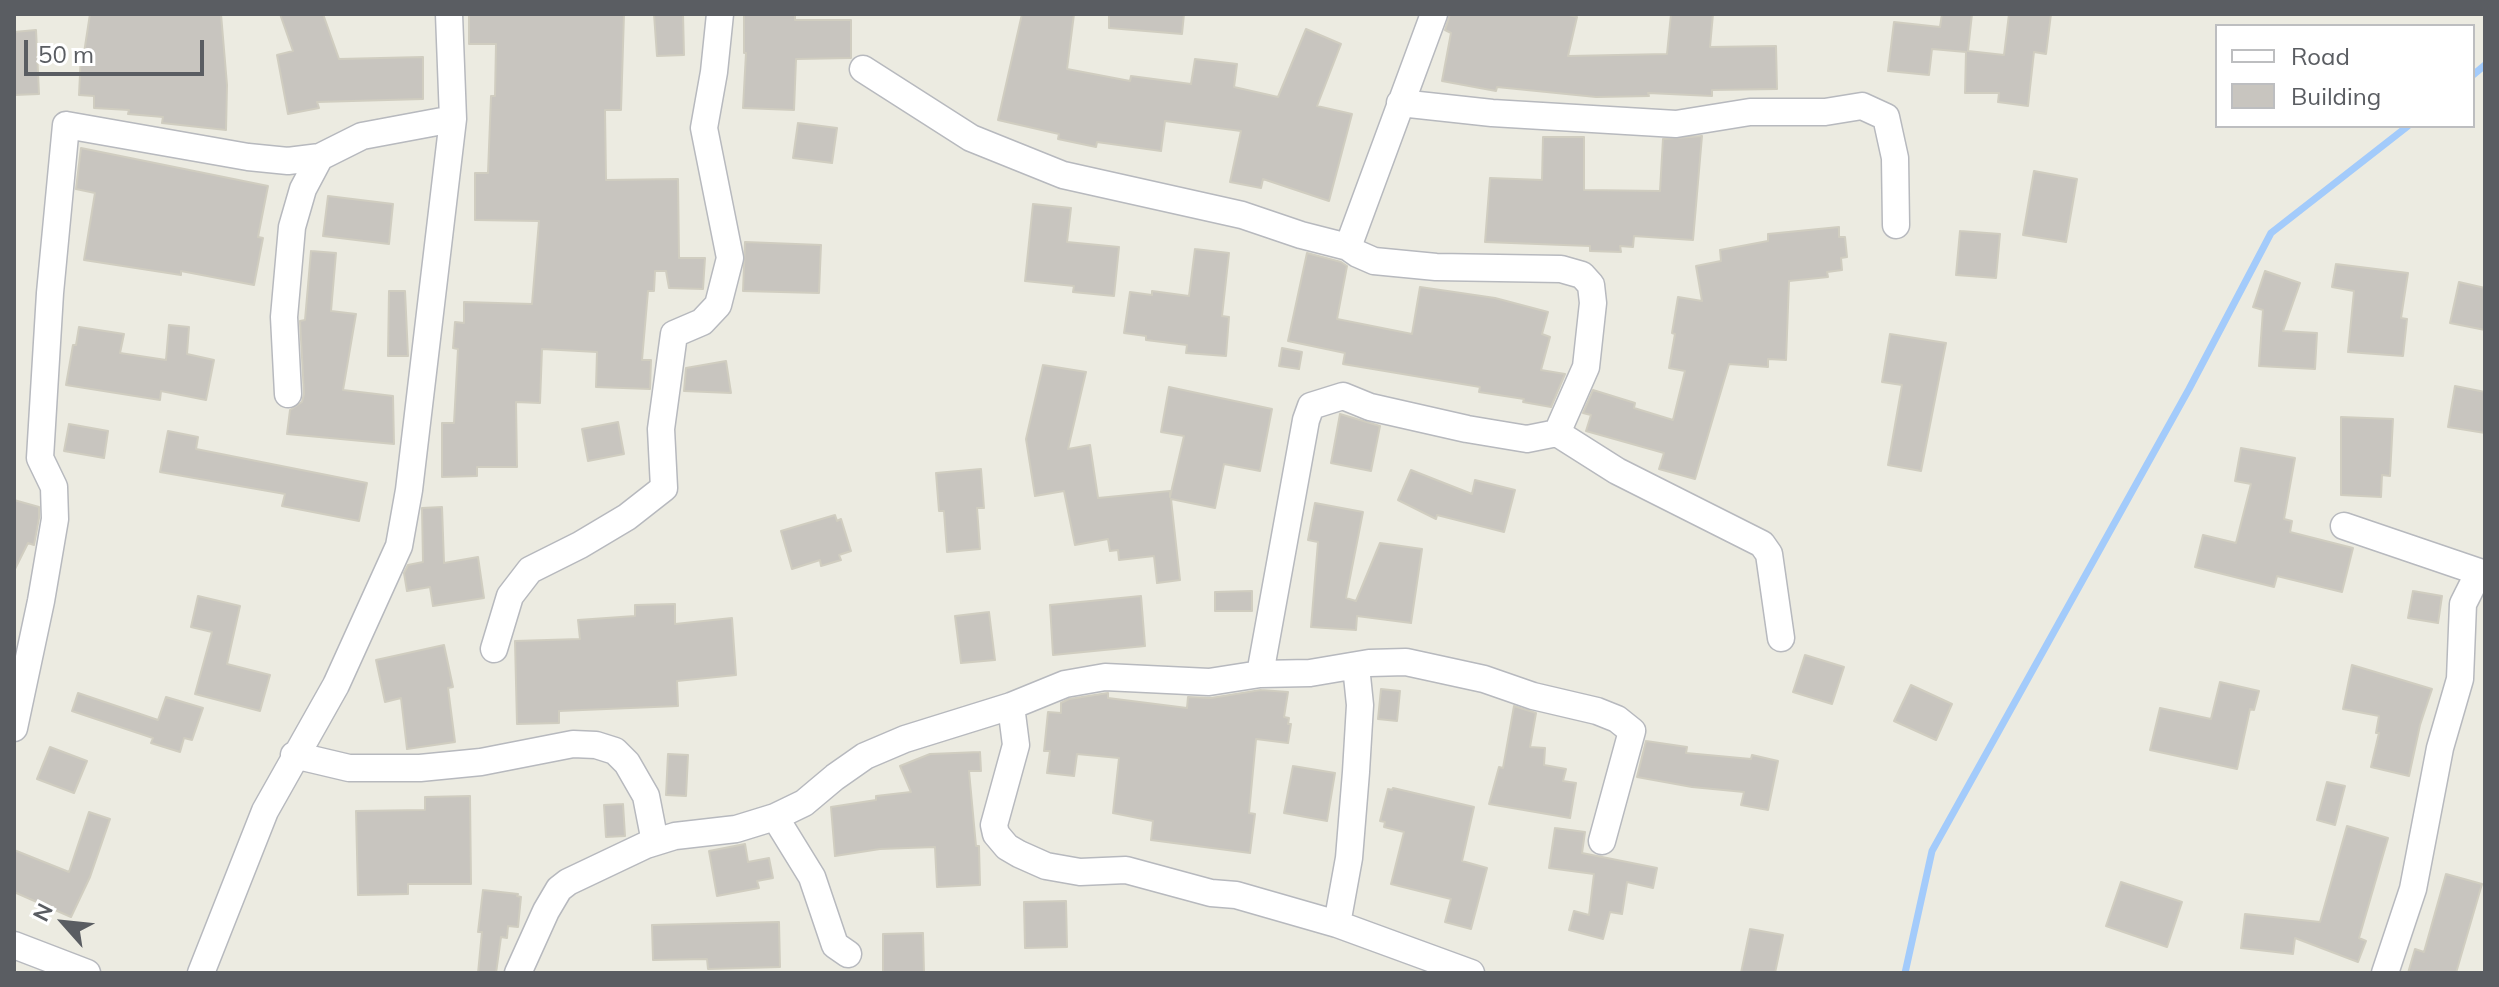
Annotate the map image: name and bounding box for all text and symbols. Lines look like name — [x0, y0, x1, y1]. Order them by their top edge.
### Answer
scale bar — [28, 24, 208, 74]
legend — [2215, 24, 2475, 128]
text: 50 m — [38, 39, 94, 69]
text: Road — [2291, 41, 2350, 71]
text: Building — [2291, 81, 2381, 111]
north arrow — [24, 883, 104, 963]
text: N — [26, 898, 59, 926]

